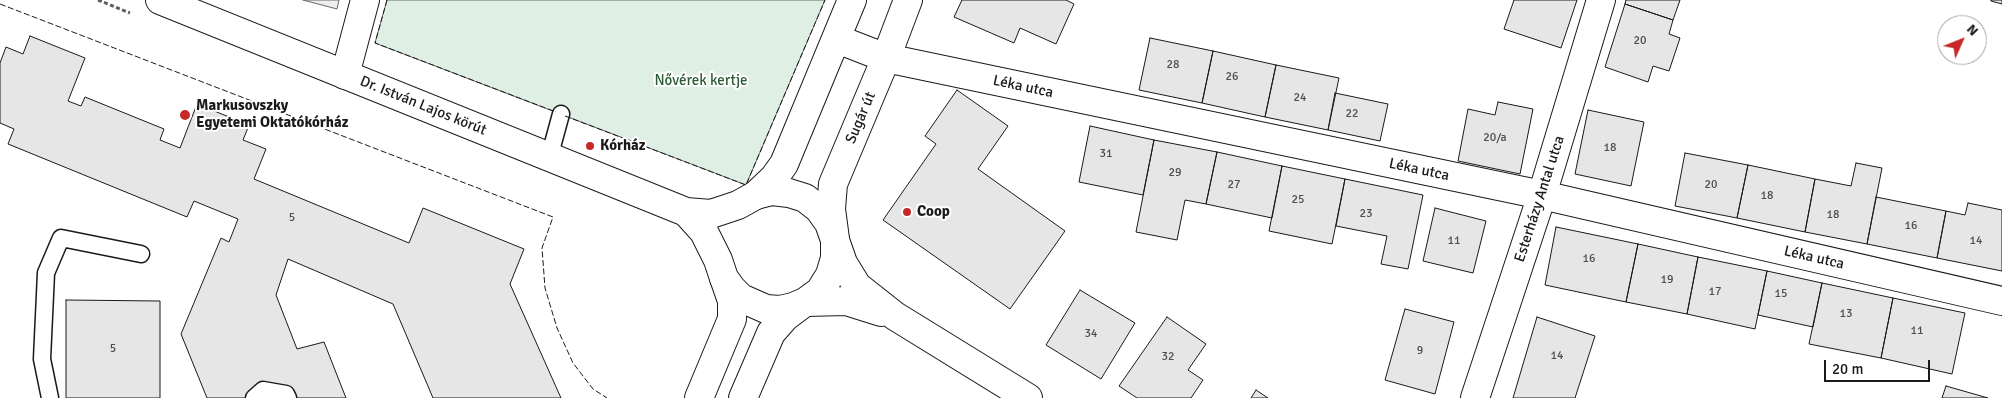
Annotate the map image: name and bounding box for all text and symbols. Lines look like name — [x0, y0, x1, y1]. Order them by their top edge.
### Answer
north arrow — [1937, 15, 1987, 65]
text: N — [1963, 21, 1982, 39]
house number: 20 — [1634, 34, 1646, 48]
house number: 28 — [1167, 58, 1179, 72]
house number: 26 — [1226, 70, 1238, 84]
street label: Dr. István Lajos körút — [357, 72, 489, 140]
park label: Nővérek kertje — [654, 72, 748, 90]
street label: Léka utca — [991, 72, 1055, 102]
street label: Sugár út — [842, 89, 880, 147]
house number: 24 — [1294, 91, 1306, 105]
place label: Markusovszky Egyetemi Oktatókórház — [196, 97, 348, 132]
house number: 22 — [1346, 107, 1358, 121]
marker: Markusovszky Egyetemi Oktatókórház — [178, 108, 192, 122]
house number: 20/a — [1483, 131, 1507, 145]
street label: Esterházy Antal utca — [1511, 134, 1569, 264]
place label: Kórház — [600, 137, 646, 155]
marker: Kórház — [584, 140, 596, 152]
house number: 18 — [1604, 141, 1616, 155]
house number: 31 — [1100, 147, 1112, 161]
street label: Léka utca — [1387, 155, 1451, 185]
house number: 29 — [1169, 166, 1181, 180]
house number: 27 — [1228, 178, 1240, 192]
house number: 20 — [1705, 178, 1717, 192]
house number: 18 — [1761, 189, 1773, 203]
house number: 25 — [1292, 193, 1304, 207]
place label: Coop — [917, 203, 950, 221]
marker: Coop — [901, 206, 913, 218]
house number: 23 — [1360, 207, 1372, 221]
house number: 18 — [1827, 208, 1839, 222]
house number: 5 — [289, 211, 295, 225]
house number: 16 — [1905, 219, 1917, 233]
house number: 11 — [1448, 234, 1460, 248]
house number: 14 — [1970, 234, 1982, 248]
street label: Léka utca — [1782, 242, 1846, 274]
house number: 16 — [1583, 252, 1595, 266]
house number: 19 — [1661, 273, 1673, 287]
house number: 17 — [1709, 285, 1721, 299]
house number: 15 — [1775, 287, 1787, 301]
house number: 13 — [1840, 307, 1852, 321]
house number: 11 — [1911, 324, 1923, 338]
house number: 34 — [1085, 327, 1097, 341]
house number: 5 — [110, 342, 116, 356]
house number: 9 — [1417, 344, 1423, 358]
house number: 14 — [1551, 349, 1563, 363]
house number: 32 — [1162, 350, 1174, 364]
scale bar — [1827, 350, 1933, 382]
text: 20 m — [1832, 360, 1863, 378]

